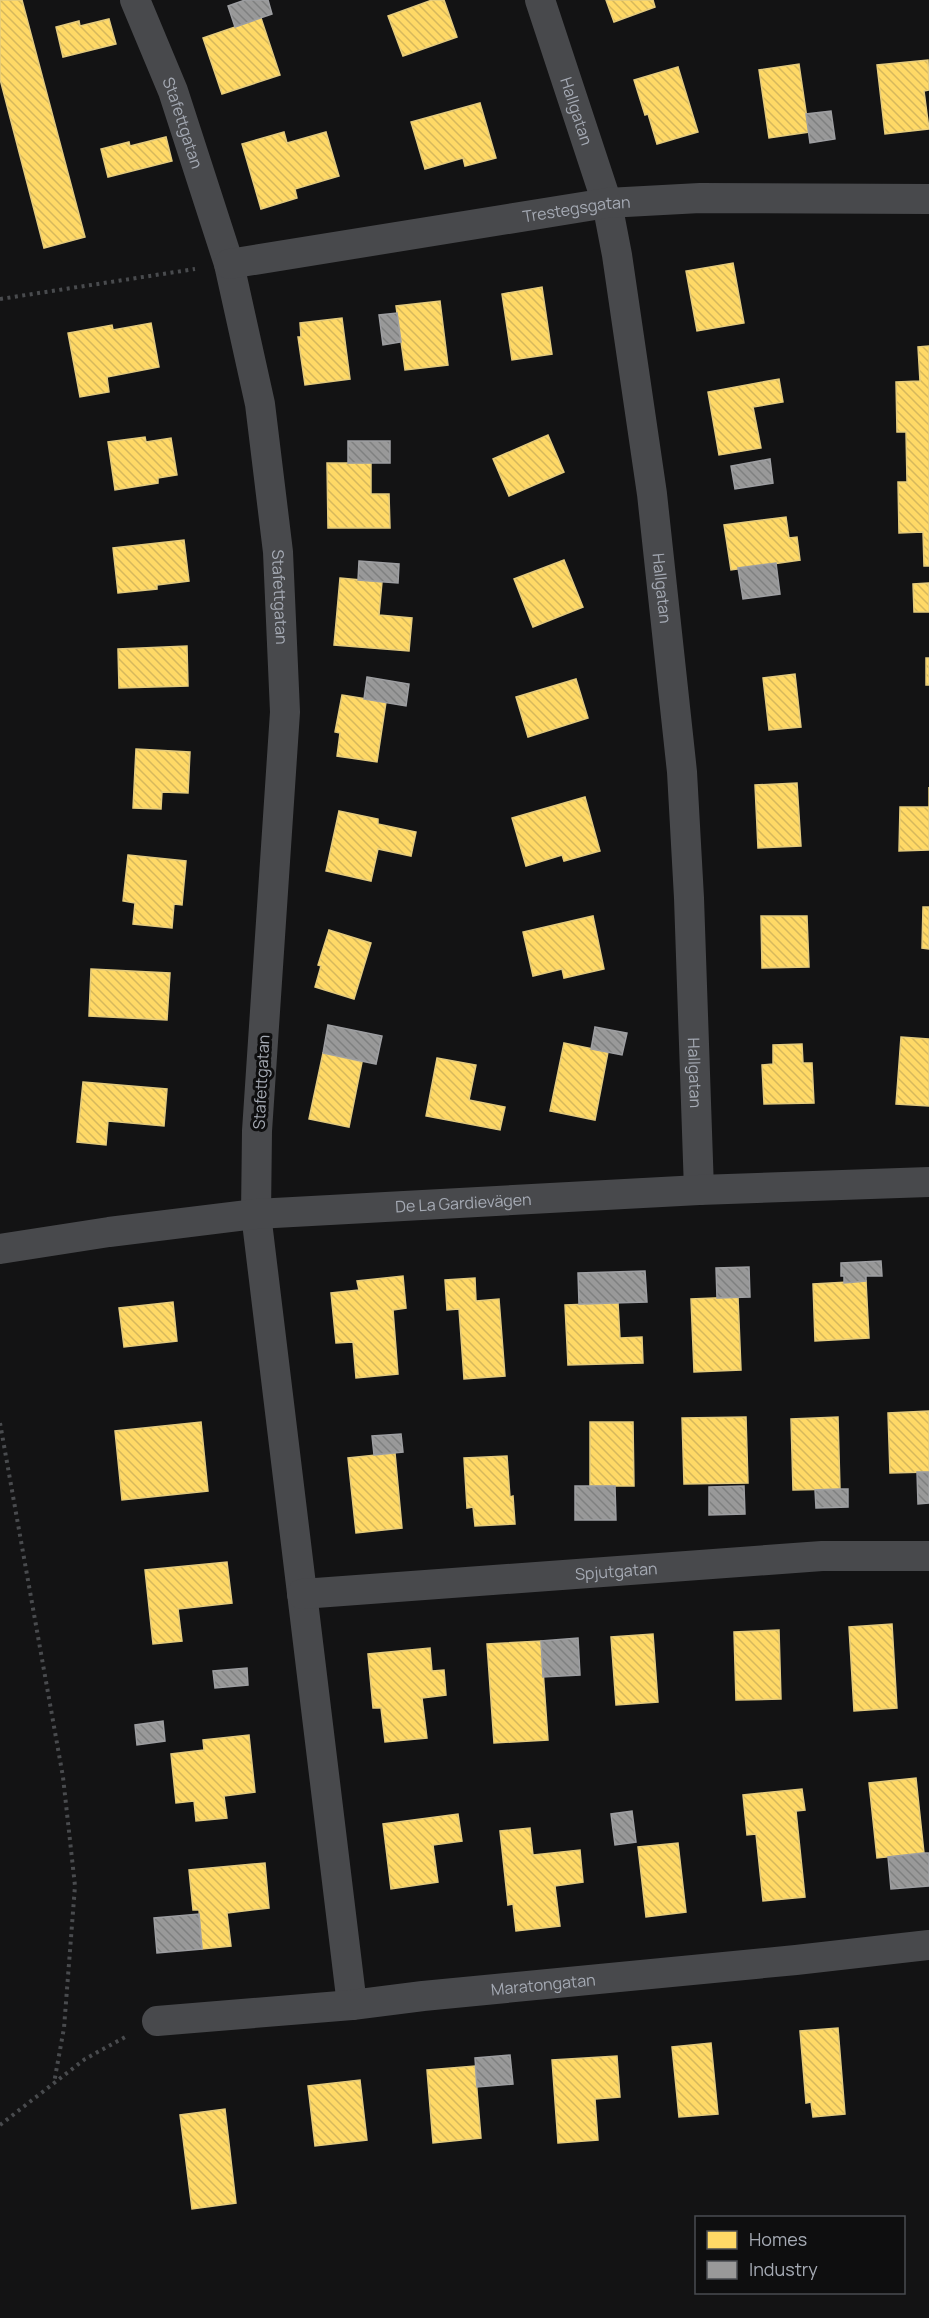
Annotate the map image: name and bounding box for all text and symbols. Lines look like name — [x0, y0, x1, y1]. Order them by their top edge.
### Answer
street label: Stafettgatan — [157, 74, 208, 171]
street label: Hallgatan — [555, 74, 598, 148]
street label: Trestegsgatan — [521, 191, 631, 227]
street label: Stafettgatan — [267, 549, 293, 645]
street label: Hallgatan — [647, 552, 677, 624]
street label: Stafettgatan — [248, 1034, 274, 1130]
street label: Hallgatan — [683, 1037, 707, 1108]
street label: De La Gardievägen — [395, 1188, 532, 1217]
street label: Spjutgatan — [574, 1557, 658, 1585]
street label: Maratongatan — [490, 1968, 597, 2000]
legend — [695, 2216, 905, 2294]
text: Homes — [749, 2227, 807, 2251]
text: Industry — [749, 2257, 818, 2281]

